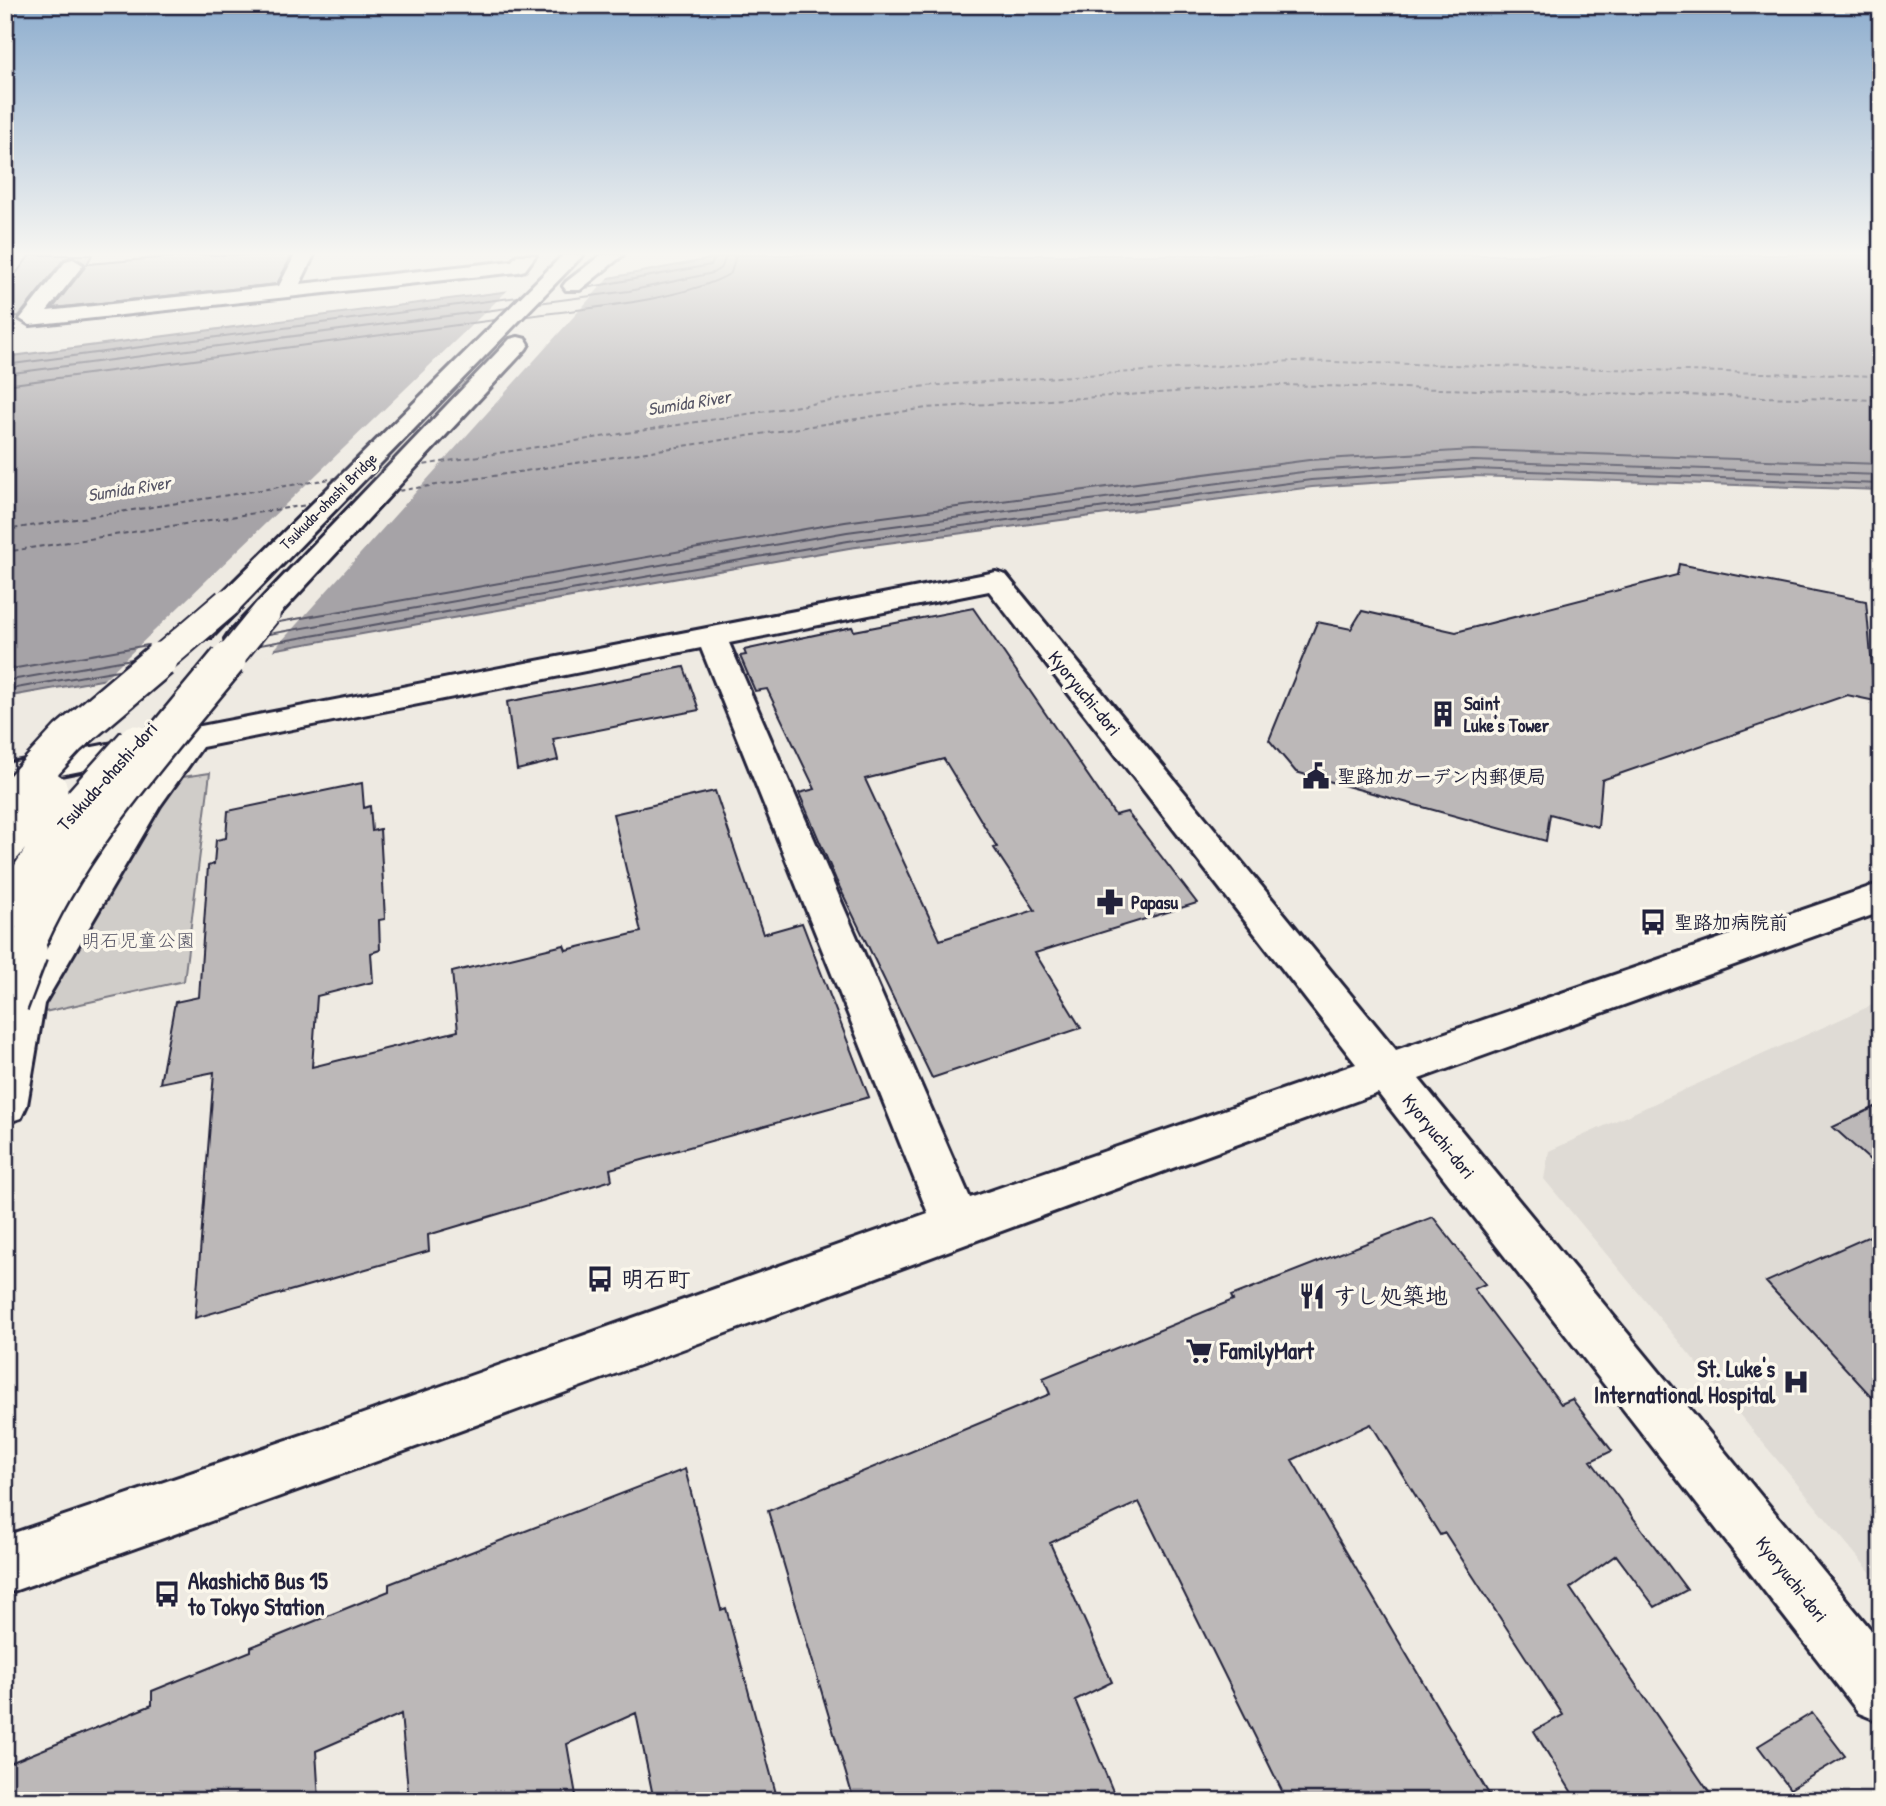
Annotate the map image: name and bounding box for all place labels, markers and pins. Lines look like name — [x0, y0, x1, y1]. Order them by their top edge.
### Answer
place label: Saint Luke's Tower — [1464, 690, 1550, 738]
building icon: Saint Luke's Tower — [1428, 699, 1458, 729]
public building icon: 聖路加ガーデン内郵便局 — [1301, 761, 1331, 791]
place label: 聖路加ガーデン内郵便局 — [1337, 763, 1546, 789]
pharmacy icon: Papasu — [1095, 887, 1125, 917]
place label: Papasu — [1131, 889, 1178, 916]
bus stop icon: 聖路加病院前 — [1638, 907, 1668, 937]
place label: 聖路加病院前 — [1674, 909, 1788, 935]
place label: 明石町 — [621, 1263, 690, 1294]
bus stop icon: 明石町 — [585, 1264, 615, 1294]
place label: すし処築地 — [1333, 1280, 1448, 1311]
restaurant icon: すし処築地 — [1297, 1281, 1327, 1311]
place label: FamilyMart — [1219, 1335, 1315, 1367]
supermarket icon: FamilyMart — [1184, 1336, 1214, 1366]
place label: St. Luke's International Hospital — [1594, 1353, 1776, 1411]
hospital icon: St. Luke's International Hospital — [1781, 1367, 1811, 1397]
place label: Akashichō Bus 15 to Tokyo Station — [187, 1565, 328, 1623]
bus stop icon: Akashichō Bus 15 to Tokyo Station — [152, 1579, 182, 1609]

